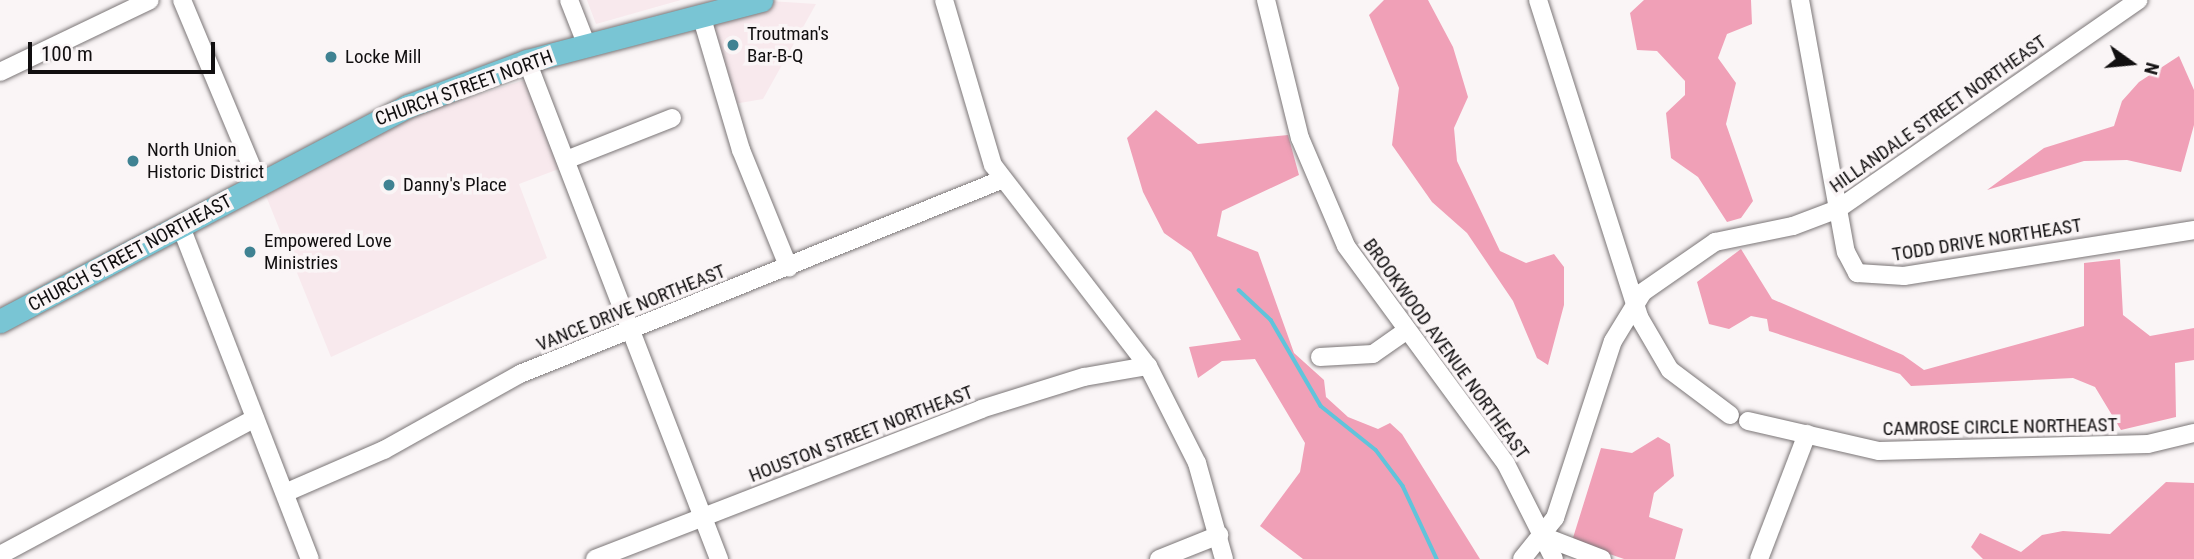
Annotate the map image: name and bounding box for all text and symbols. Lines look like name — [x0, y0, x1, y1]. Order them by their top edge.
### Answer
place label: Troutman's Bar-B-Q — [747, 23, 829, 67]
scale bar — [32, 28, 219, 72]
north arrow — [2096, 28, 2166, 98]
street label: HILLANDALE STREET NORTHEAST — [1825, 30, 2051, 198]
marker: Troutman's Bar-B-Q — [725, 37, 741, 53]
text: 100 m — [41, 42, 93, 66]
street label: CHURCH STREET NORTH — [372, 45, 556, 131]
place label: Locke Mill — [345, 46, 421, 68]
marker: Locke Mill — [323, 49, 339, 65]
text: N — [2139, 60, 2164, 77]
place label: North Union Historic District — [147, 139, 264, 183]
marker: North Union Historic District — [125, 153, 141, 169]
place label: Danny's Place — [403, 174, 507, 196]
marker: Danny's Place — [381, 177, 397, 193]
street label: CHURCH STREET NORTHEAST — [24, 189, 236, 317]
street label: TODD DRIVE NORTHEAST — [1891, 214, 2083, 266]
place label: Empowered Love Ministries — [264, 230, 392, 274]
street label: BROOKWOOD AVENUE NORTHEAST — [1358, 234, 1534, 464]
marker: Empowered Love Ministries — [242, 244, 258, 260]
street label: VANCE DRIVE NORTHEAST — [533, 260, 729, 356]
street label: HOUSTON STREET NORTHEAST — [746, 381, 976, 487]
street label: CAMROSE CIRCLE NORTHEAST — [1882, 414, 2118, 440]

